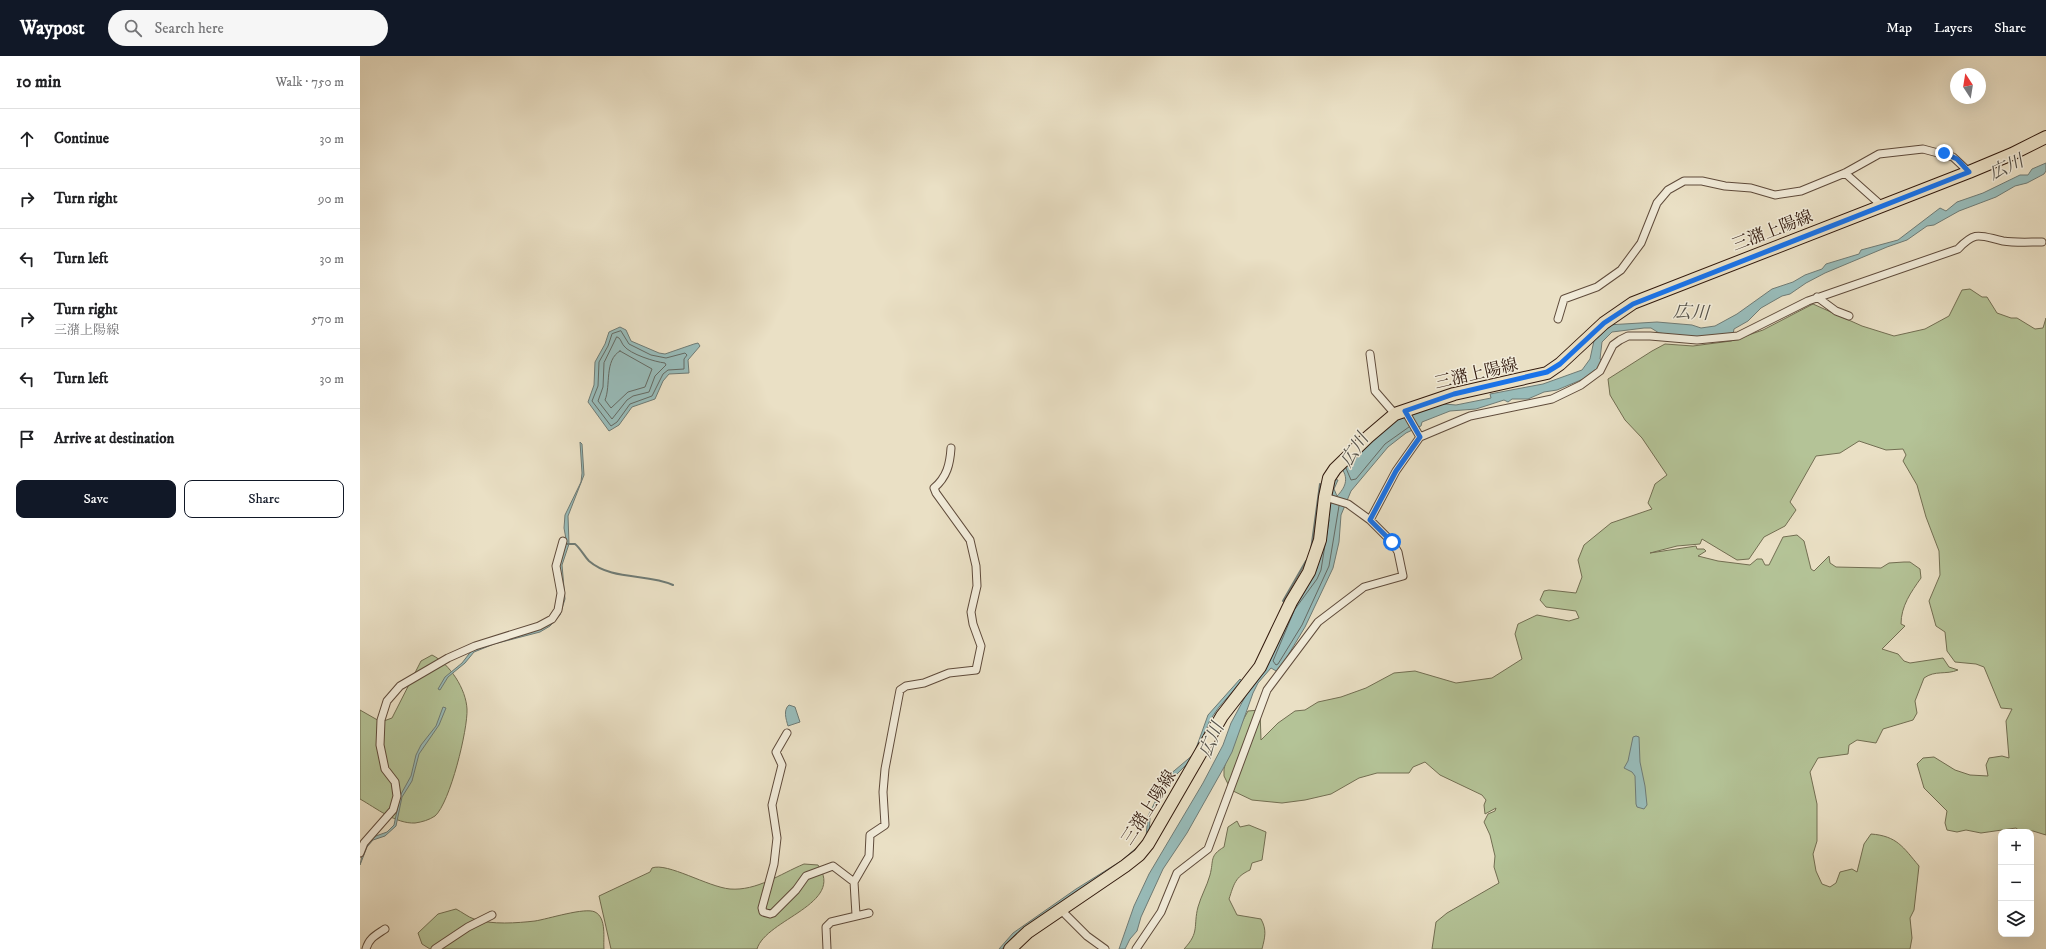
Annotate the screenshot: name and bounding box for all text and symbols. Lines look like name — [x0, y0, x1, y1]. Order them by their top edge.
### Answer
search box — [108, 10, 388, 46]
text: Waypost — [20, 17, 84, 40]
icon: search — [122, 17, 144, 39]
text: Search here — [154, 19, 224, 38]
text: Map — [1886, 19, 1912, 37]
text: Layers — [1934, 19, 1972, 37]
text: Share — [1994, 19, 2026, 37]
north arrow — [1950, 68, 1986, 104]
text: 10 min — [16, 71, 61, 93]
text: Walk · 750 m — [275, 74, 344, 90]
icon: ahead — [16, 128, 38, 150]
text: Continue — [54, 129, 109, 148]
text: 30 m — [320, 131, 344, 147]
route end — [1935, 144, 1953, 162]
water label: 広川 — [1985, 149, 2029, 185]
icon: right — [16, 188, 38, 210]
text: Turn right — [54, 189, 117, 208]
text: 90 m — [318, 191, 344, 207]
street label: 三潴上陽線 — [1729, 205, 1816, 256]
icon: left — [16, 248, 38, 270]
text: Turn left — [54, 249, 108, 268]
text: 30 m — [320, 251, 344, 267]
text: Turn right — [54, 300, 117, 319]
water label: 広川 — [1672, 301, 1711, 325]
icon: right — [16, 308, 38, 330]
text: 570 m — [311, 311, 344, 327]
text: 三潴上陽線 — [54, 322, 119, 338]
street label: 三潴上陽線 — [1432, 354, 1520, 394]
icon: left — [16, 368, 38, 390]
text: Turn left — [54, 369, 108, 388]
text: 30 m — [320, 371, 344, 387]
icon: arrive — [16, 428, 38, 450]
water label: 広川 — [1336, 428, 1375, 472]
text: Arrive at destination — [54, 429, 174, 448]
button: Save — [16, 480, 176, 518]
button: Share — [184, 480, 344, 518]
route start — [1383, 533, 1401, 551]
water label: 広川 — [1195, 718, 1230, 761]
street label: 三潴上陽線 — [1116, 766, 1181, 849]
map controls — [1998, 829, 2034, 937]
button: + — [1998, 829, 2034, 865]
button: − — [1998, 865, 2034, 901]
button: layers — [1998, 901, 2034, 937]

